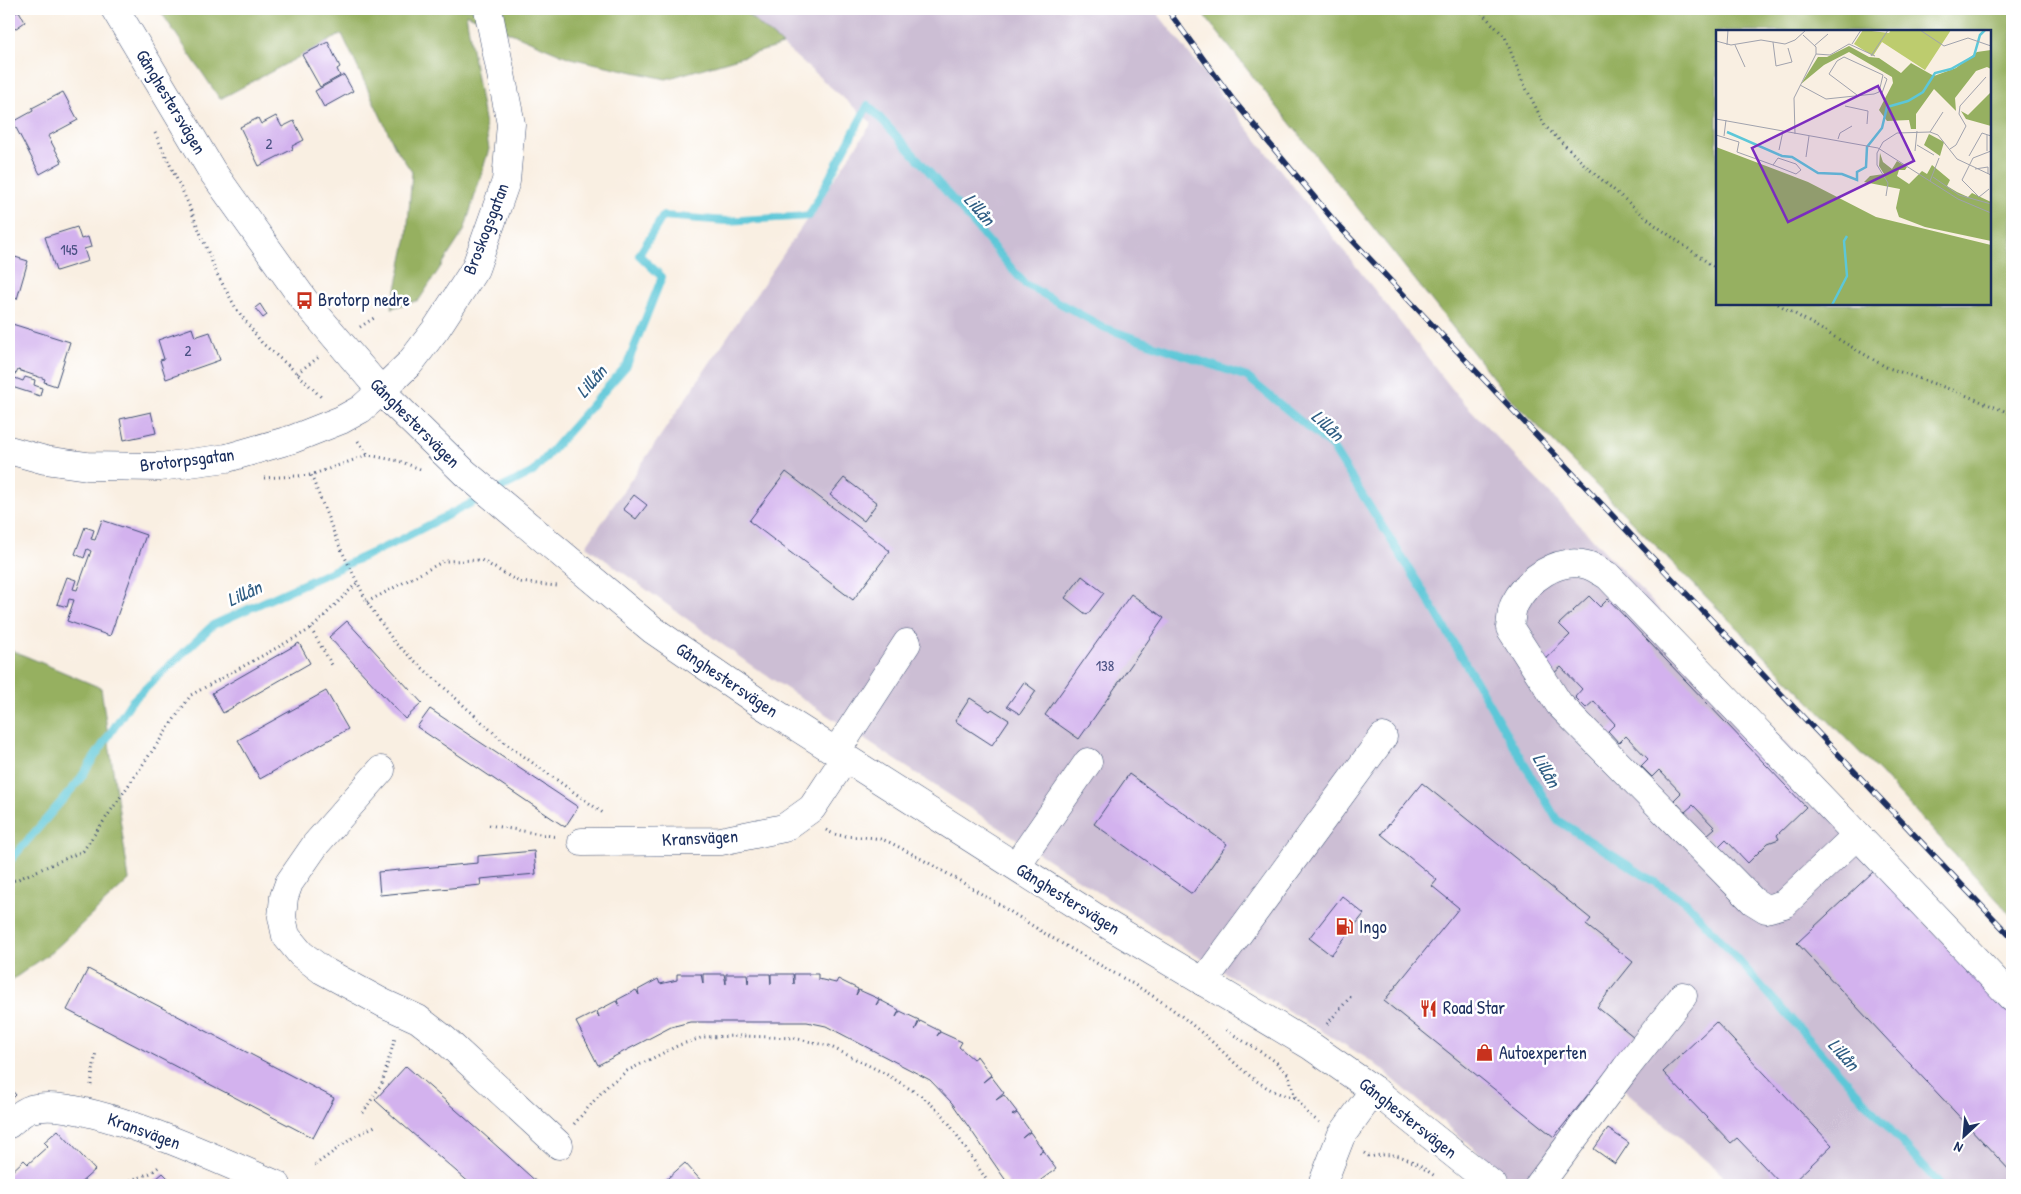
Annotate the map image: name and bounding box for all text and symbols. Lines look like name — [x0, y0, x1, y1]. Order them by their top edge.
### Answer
inset map — [1716, 30, 1991, 305]
street label: Gånghestersvägen — [130, 45, 213, 159]
house number: 2 — [265, 133, 273, 154]
street label: Broskogsgatan — [457, 179, 514, 278]
water label: Lillån — [959, 187, 1002, 232]
house number: 145 — [60, 239, 78, 260]
place label: Brotorp nedre — [318, 287, 410, 312]
bus stop icon: Brotorp nedre — [294, 290, 314, 310]
house number: 2 — [184, 340, 192, 361]
water label: Lillån — [570, 358, 613, 403]
street label: Gånghestersvägen — [365, 372, 466, 473]
water label: Lillån — [1306, 403, 1351, 448]
street label: Brotorpsgatan — [138, 441, 235, 478]
water label: Lillån — [222, 573, 267, 612]
street label: Gånghestersvägen — [671, 636, 783, 723]
house number: 138 — [1096, 655, 1114, 676]
water label: Lillån — [1527, 748, 1568, 793]
street label: Kransvägen — [661, 823, 739, 852]
street label: Gånghestersvägen — [1011, 857, 1125, 941]
place label: Ingo — [1359, 914, 1387, 939]
fuel station icon: Ingo — [1335, 917, 1355, 937]
place label: Road Star — [1443, 995, 1505, 1020]
restaurant icon: Road Star — [1419, 998, 1439, 1018]
water label: Lillån — [1822, 1032, 1866, 1077]
place label: Autoexperten — [1499, 1040, 1587, 1065]
shop icon: Autoexperten — [1475, 1043, 1495, 1063]
street label: Gånghestersvägen — [1354, 1071, 1463, 1164]
street label: Kransvägen — [104, 1106, 184, 1155]
north arrow — [1938, 1112, 1988, 1162]
text: N — [1950, 1138, 1966, 1158]

